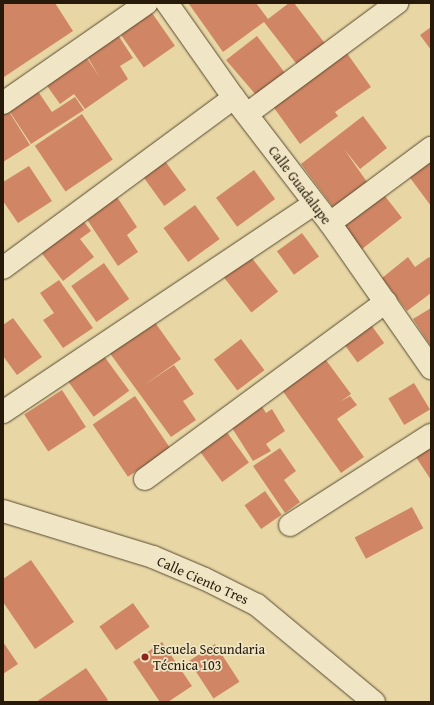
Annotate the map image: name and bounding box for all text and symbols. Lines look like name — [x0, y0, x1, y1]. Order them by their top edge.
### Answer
street label: Calle Guadalupe — [265, 142, 335, 228]
street label: Calle Ciento Tres — [155, 552, 251, 608]
place label: Escuela Secundaria Técnica 103 — [153, 641, 265, 674]
marker: Escuela Secundaria Técnica 103 — [140, 652, 150, 662]

